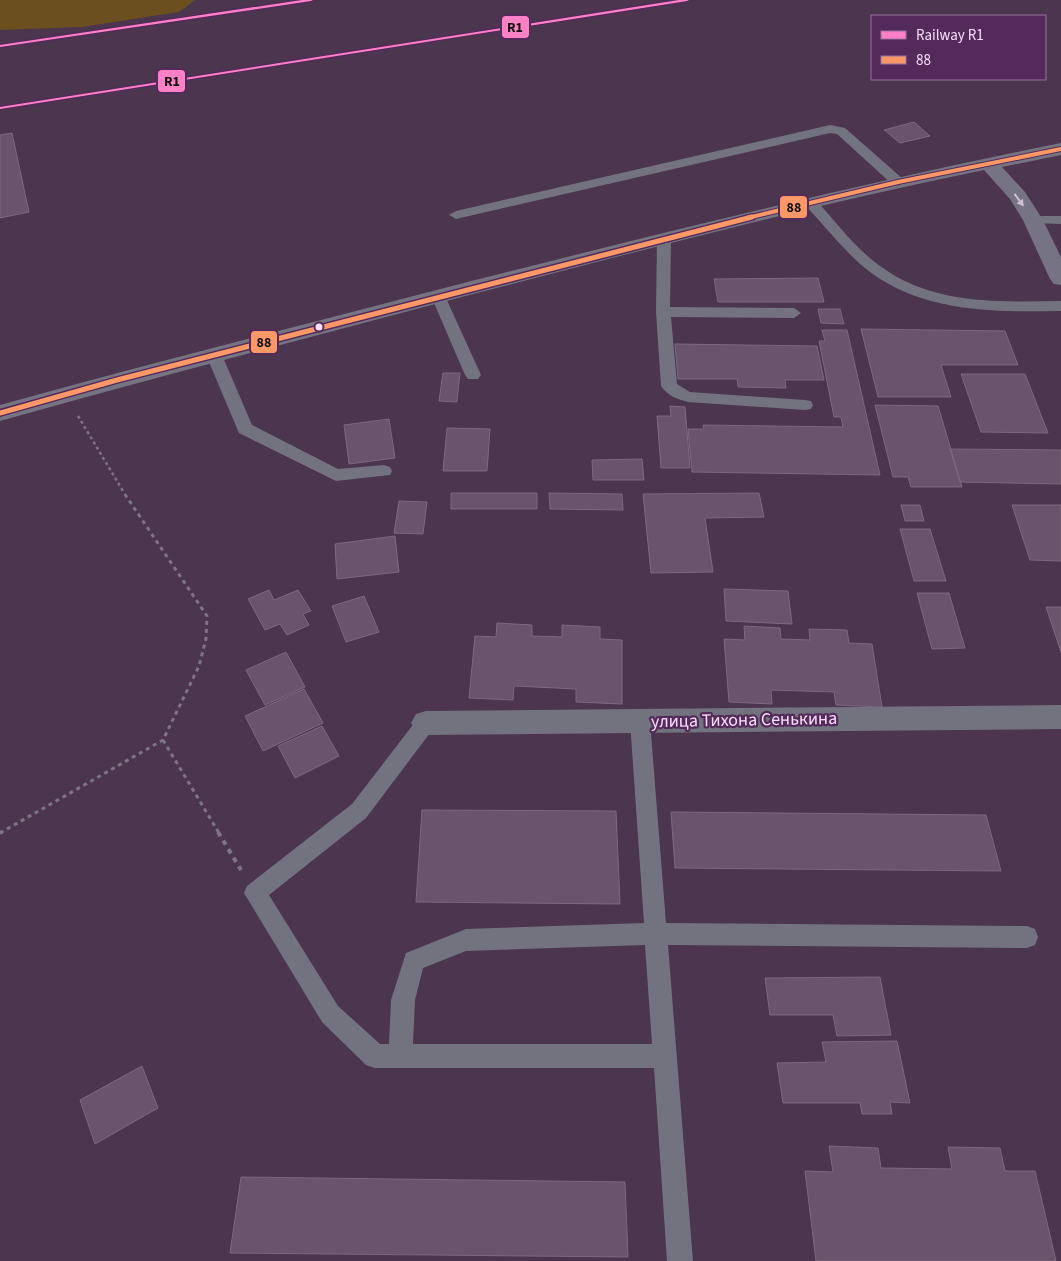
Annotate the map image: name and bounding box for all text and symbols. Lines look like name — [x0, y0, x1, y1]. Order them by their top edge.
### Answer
line badge: R1 — [501, 15, 530, 39]
legend — [871, 15, 1046, 80]
text: R1 — [507, 18, 523, 38]
text: Railway R1 — [916, 25, 984, 46]
text: 88 — [916, 50, 931, 71]
line badge: R1 — [157, 69, 186, 93]
text: R1 — [164, 72, 180, 92]
one-way arrow — [1014, 193, 1025, 206]
line badge: 88 — [779, 195, 808, 219]
text: 88 — [787, 198, 801, 218]
unlabelled marker — [314, 322, 324, 332]
line badge: 88 — [250, 330, 278, 354]
text: 88 — [257, 333, 271, 353]
street label: улица Тихона Сенькина — [651, 706, 837, 734]

